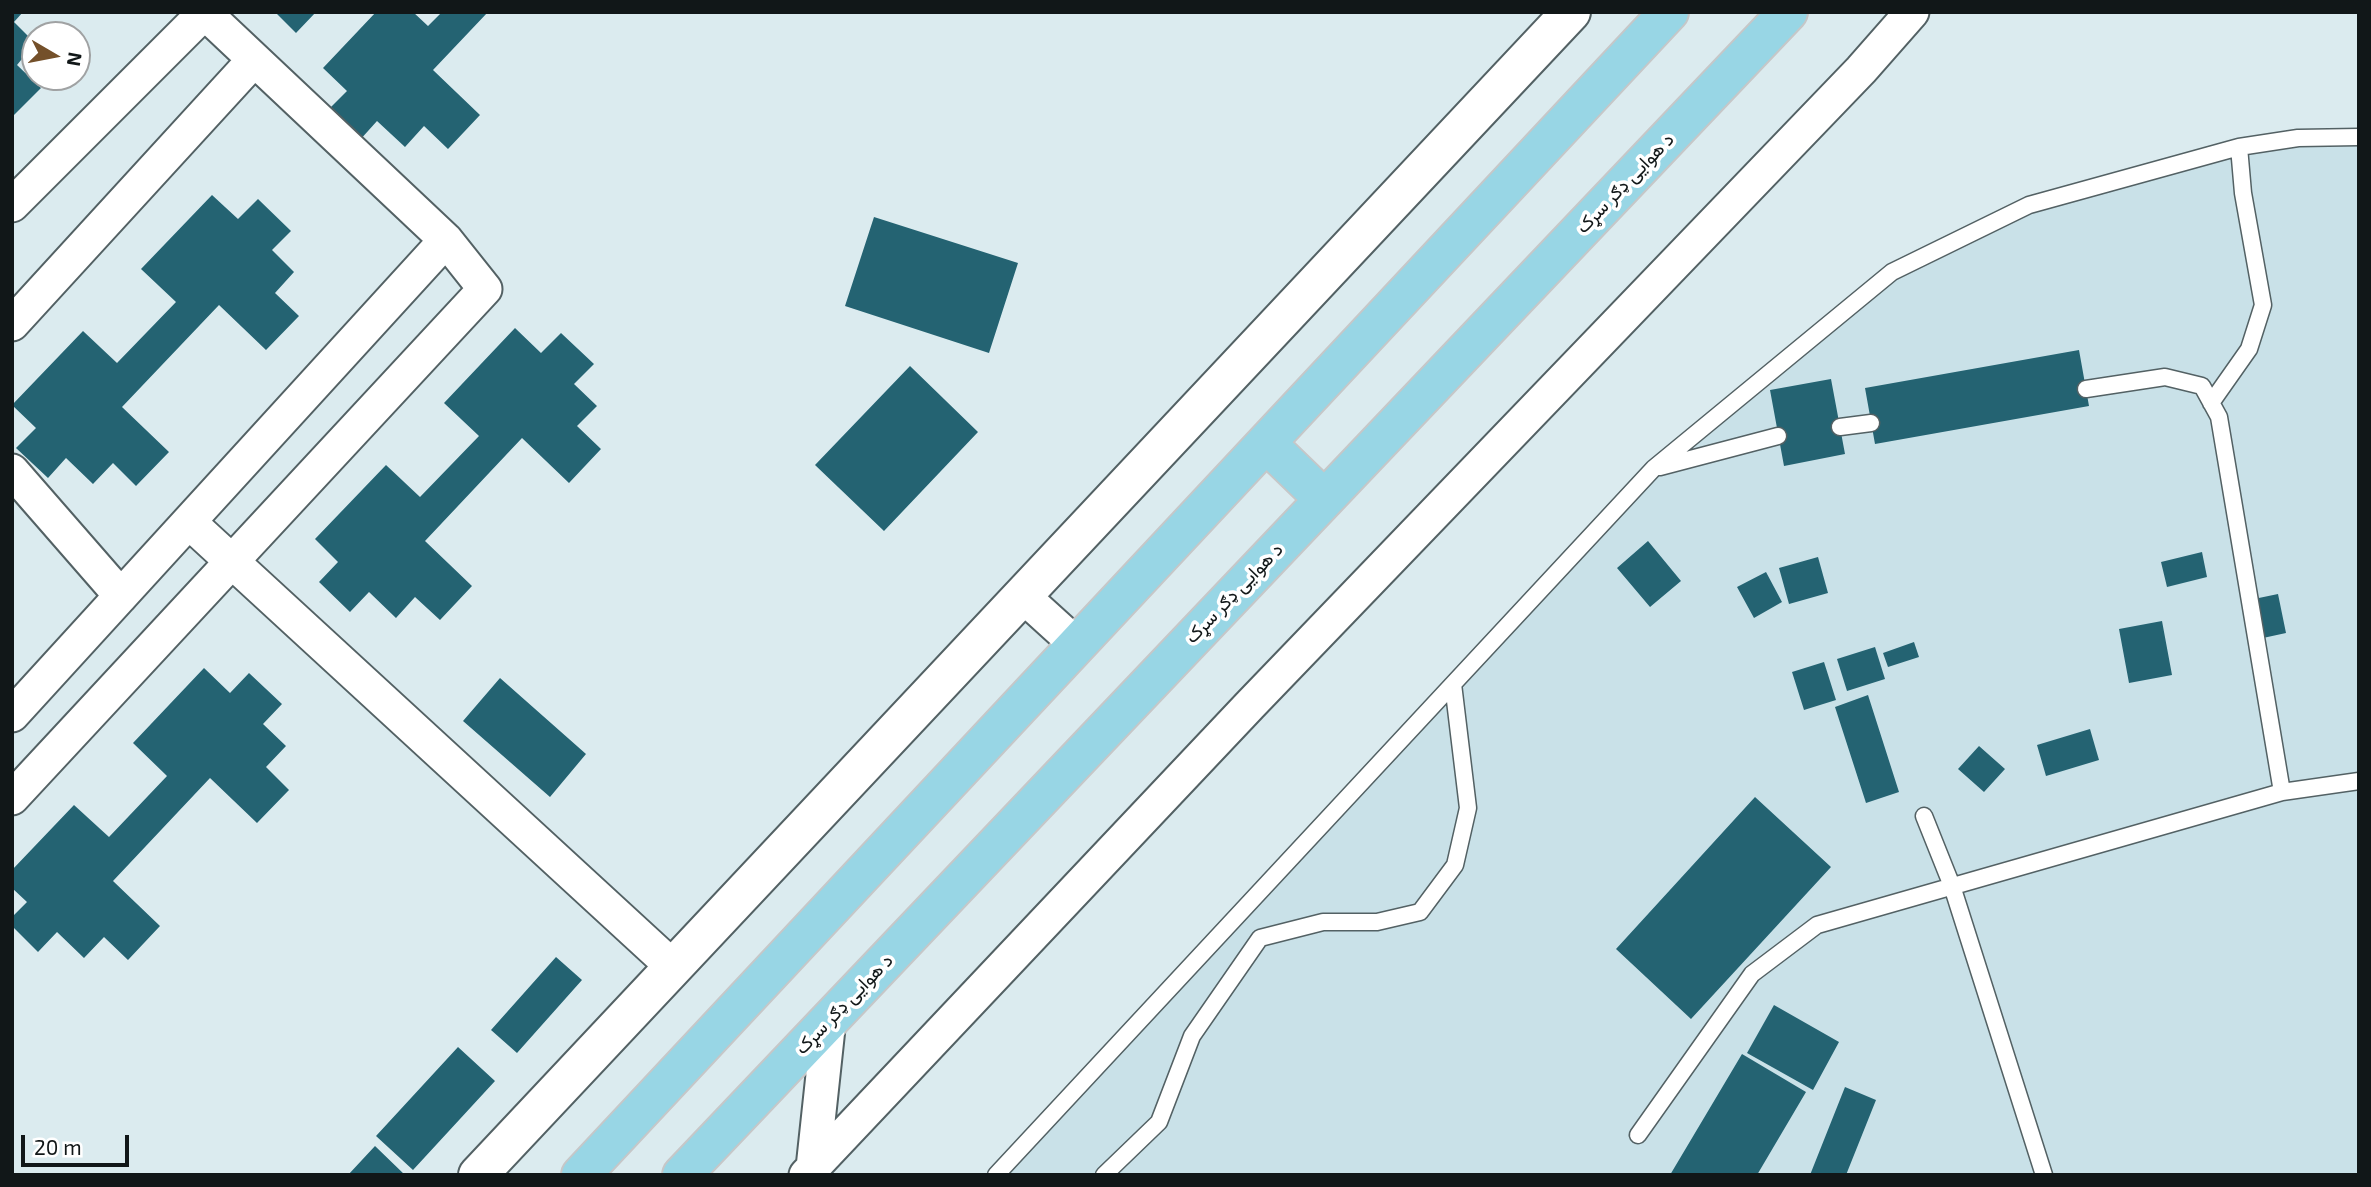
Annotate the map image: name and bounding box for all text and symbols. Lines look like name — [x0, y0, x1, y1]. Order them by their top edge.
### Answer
north arrow — [21, 21, 91, 91]
text: N — [63, 51, 88, 68]
street label: د هوایی ډګر سړک — [1571, 128, 1679, 238]
street label: د هوایی ډګر سړک — [1180, 538, 1288, 648]
street label: د هوایی ډګر سړک — [790, 949, 898, 1059]
scale bar — [24, 1120, 133, 1164]
text: 20 m — [34, 1134, 82, 1159]

